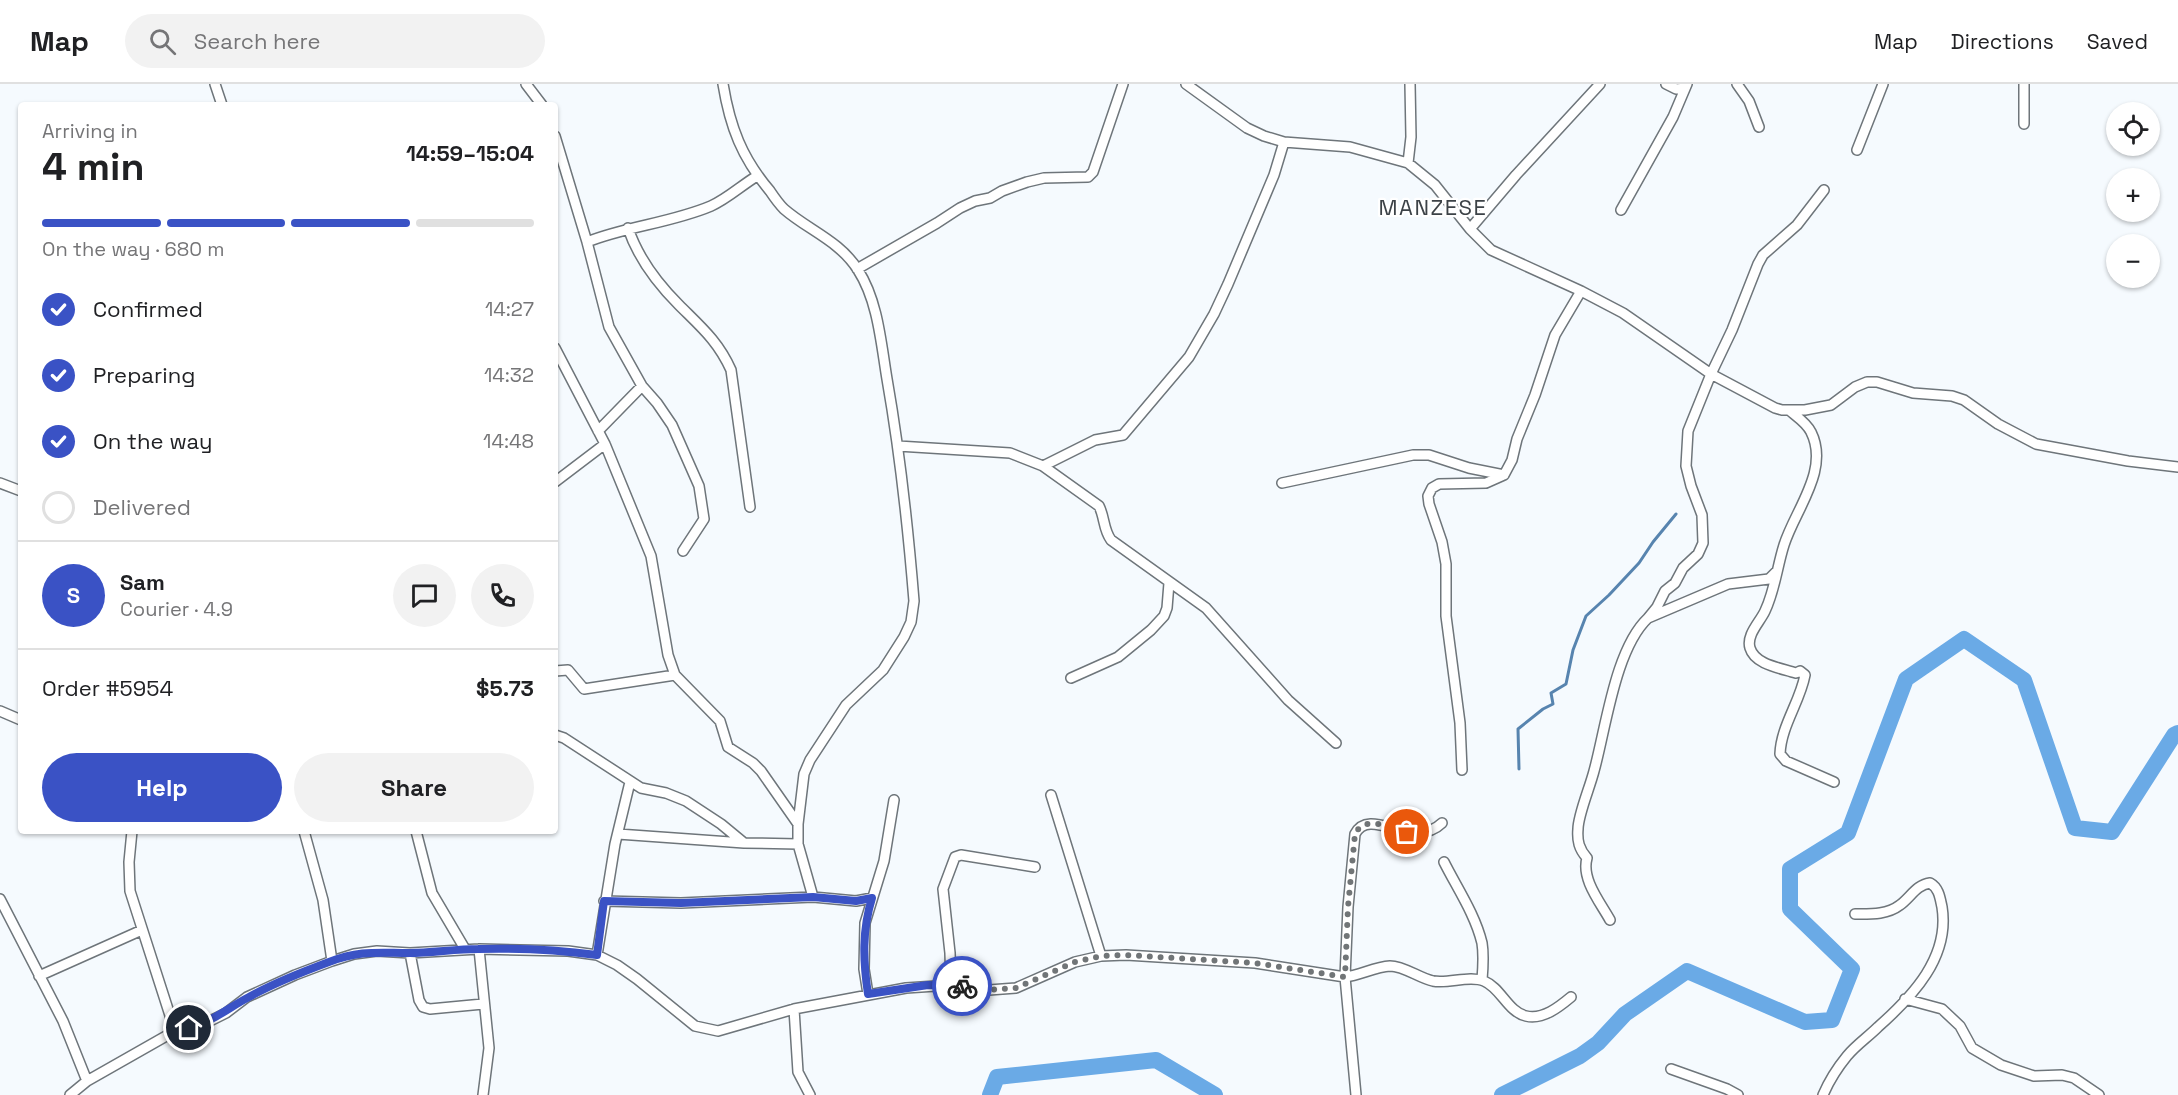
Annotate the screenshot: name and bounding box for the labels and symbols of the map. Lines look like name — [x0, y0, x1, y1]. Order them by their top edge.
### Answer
district label: MANZESE — [1379, 193, 1487, 221]
pin — [1381, 806, 1432, 857]
courier — [932, 956, 992, 1016]
pin — [163, 1002, 214, 1053]

